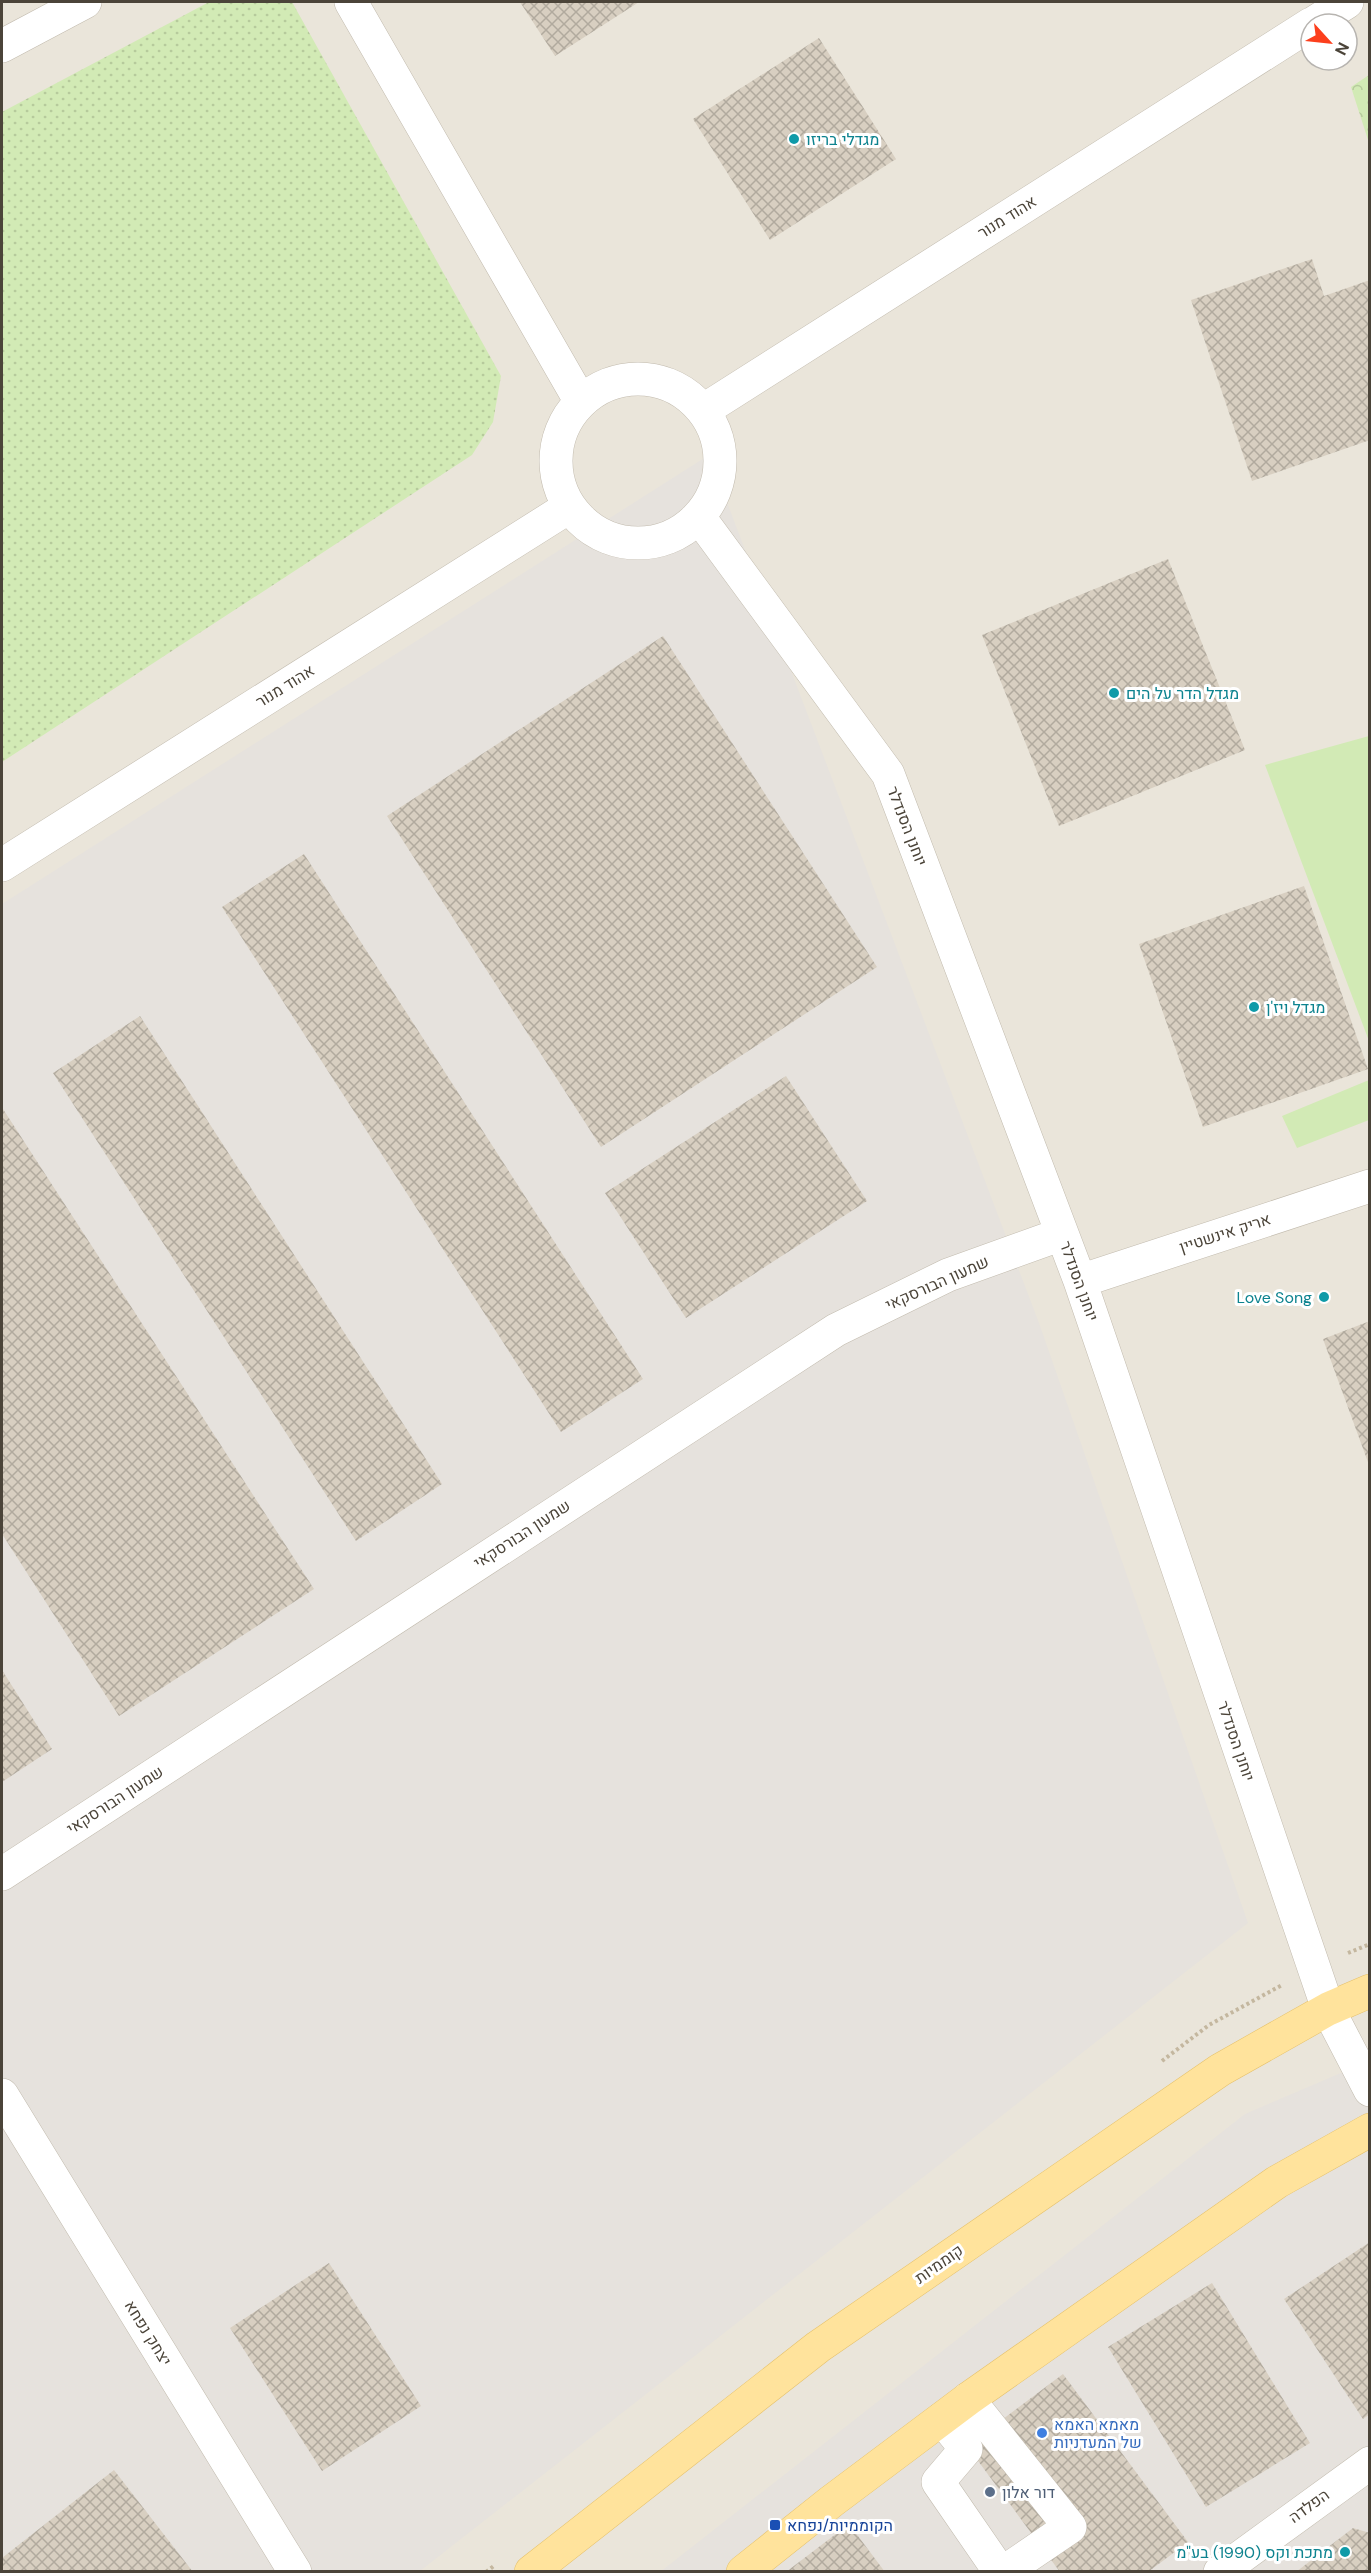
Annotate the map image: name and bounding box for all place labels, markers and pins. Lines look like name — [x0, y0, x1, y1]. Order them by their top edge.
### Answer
place label: מגדלי בריזו — [806, 129, 879, 150]
marker: מגדלי בריזו — [787, 132, 801, 146]
place label: מגדל הדר על הים — [1126, 683, 1239, 704]
marker: מגדל הדר על הים — [1107, 686, 1121, 700]
place label: מגדל ויז'ן — [1266, 997, 1326, 1018]
marker: מגדל ויז'ן — [1247, 1000, 1261, 1014]
place label: Love Song — [1237, 1287, 1312, 1308]
marker: Love Song — [1317, 1290, 1331, 1304]
place label: מאמא האמא של המעדניות — [1054, 2414, 1142, 2453]
marker: מאמא האמא של המעדניות — [1035, 2426, 1049, 2440]
place label: דור אלון — [1002, 2482, 1055, 2503]
marker: דור אלון — [983, 2485, 997, 2499]
place label: הקוממיות/נפחא — [787, 2515, 893, 2536]
marker: הקוממיות/נפחא — [768, 2518, 782, 2532]
place label: מתכת וקס (1990) בע"מ — [1176, 2542, 1333, 2563]
marker: מתכת וקס (1990) בע"מ — [1338, 2545, 1352, 2559]

